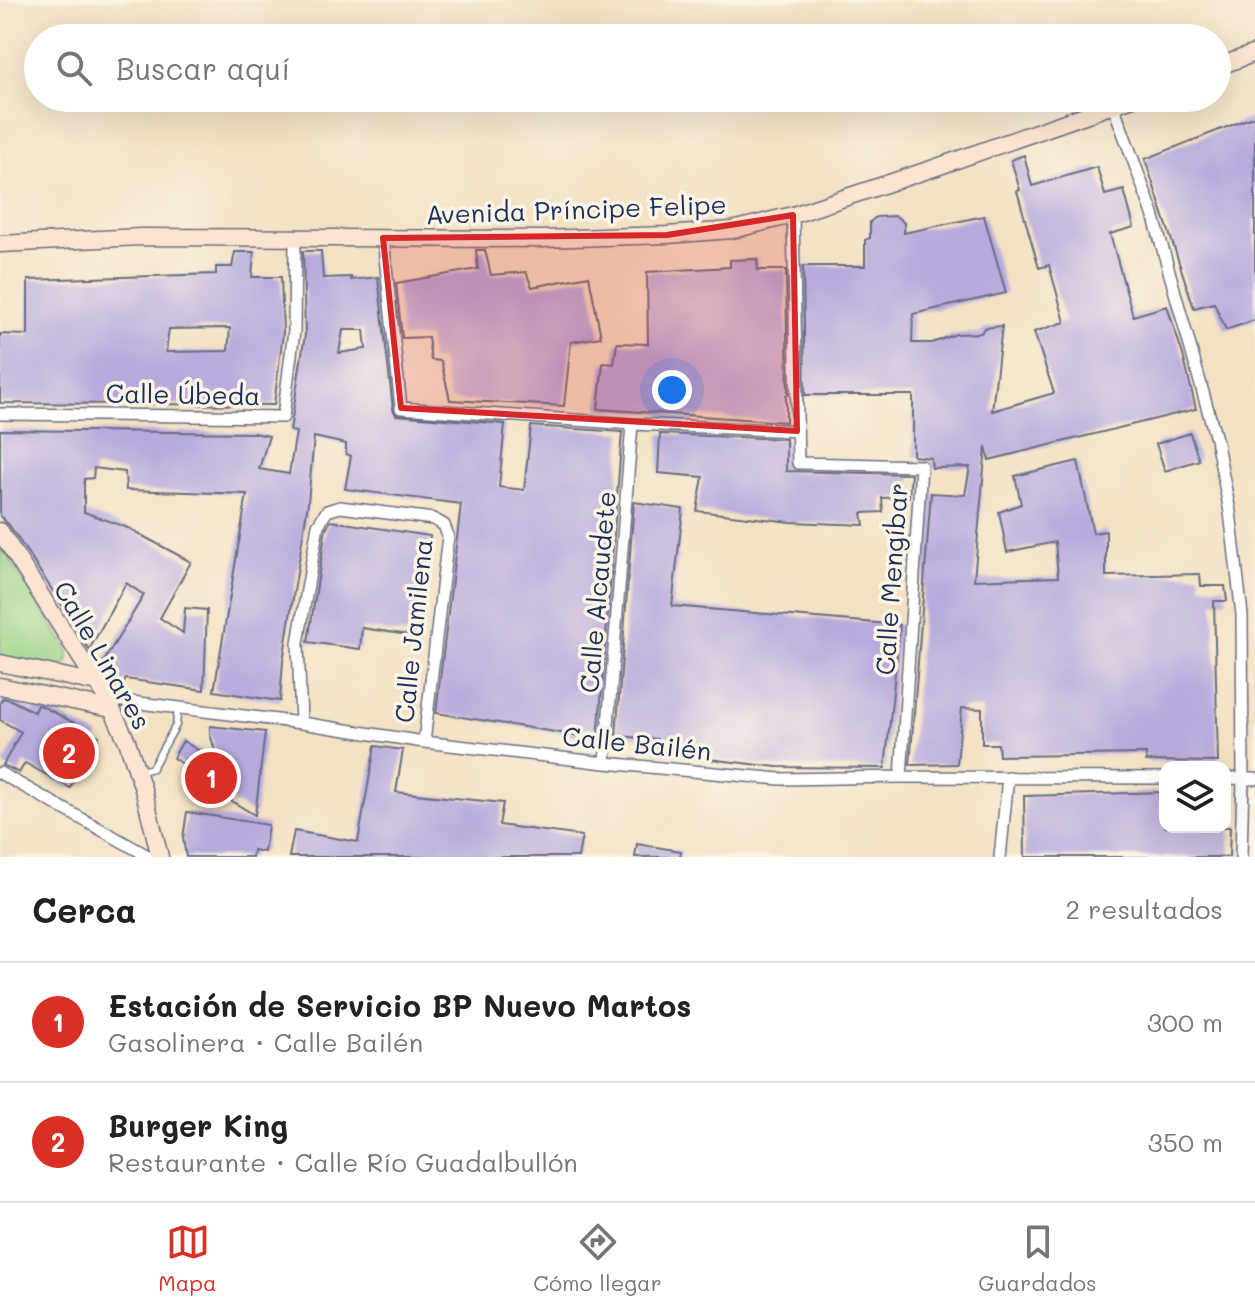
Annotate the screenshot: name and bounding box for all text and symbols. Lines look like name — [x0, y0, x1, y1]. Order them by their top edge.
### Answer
search box — [24, 24, 1231, 112]
icon: search — [52, 46, 96, 90]
text: Buscar aquí — [116, 48, 290, 88]
street label: Avenida Príncipe Felipe — [425, 187, 727, 231]
your location — [652, 370, 692, 410]
street label: Calle Úbeda — [105, 376, 261, 412]
street label: Calle Mengíbar — [867, 482, 915, 676]
street label: Calle Alcaudete — [571, 490, 623, 694]
street label: Calle Jamilena — [386, 537, 440, 725]
street label: Calle Linares — [47, 575, 159, 735]
street label: Calle Bailén — [561, 718, 713, 768]
pin: 2 — [43, 723, 95, 783]
pin: 1 — [185, 748, 237, 808]
map controls — [1159, 761, 1231, 833]
button: layers — [1159, 761, 1231, 833]
text: Cerca — [32, 887, 136, 932]
text: 2 resultados — [1065, 892, 1223, 926]
text: Estación de Servicio BP Nuevo Martos — [108, 985, 691, 1025]
text: 1 — [52, 1005, 64, 1039]
text: 300 m — [1147, 1005, 1223, 1039]
text: Gasolinera · Calle Bailén — [108, 1025, 423, 1059]
text: Burger King — [108, 1105, 288, 1145]
text: 2 — [51, 1125, 65, 1159]
text: 350 m — [1148, 1125, 1223, 1159]
text: Restaurante · Calle Río Guadalbullón — [108, 1145, 578, 1179]
tab: Mapa — [158, 1220, 217, 1297]
tab: Cómo llegar — [533, 1220, 662, 1297]
tab: Guardados — [978, 1220, 1097, 1297]

